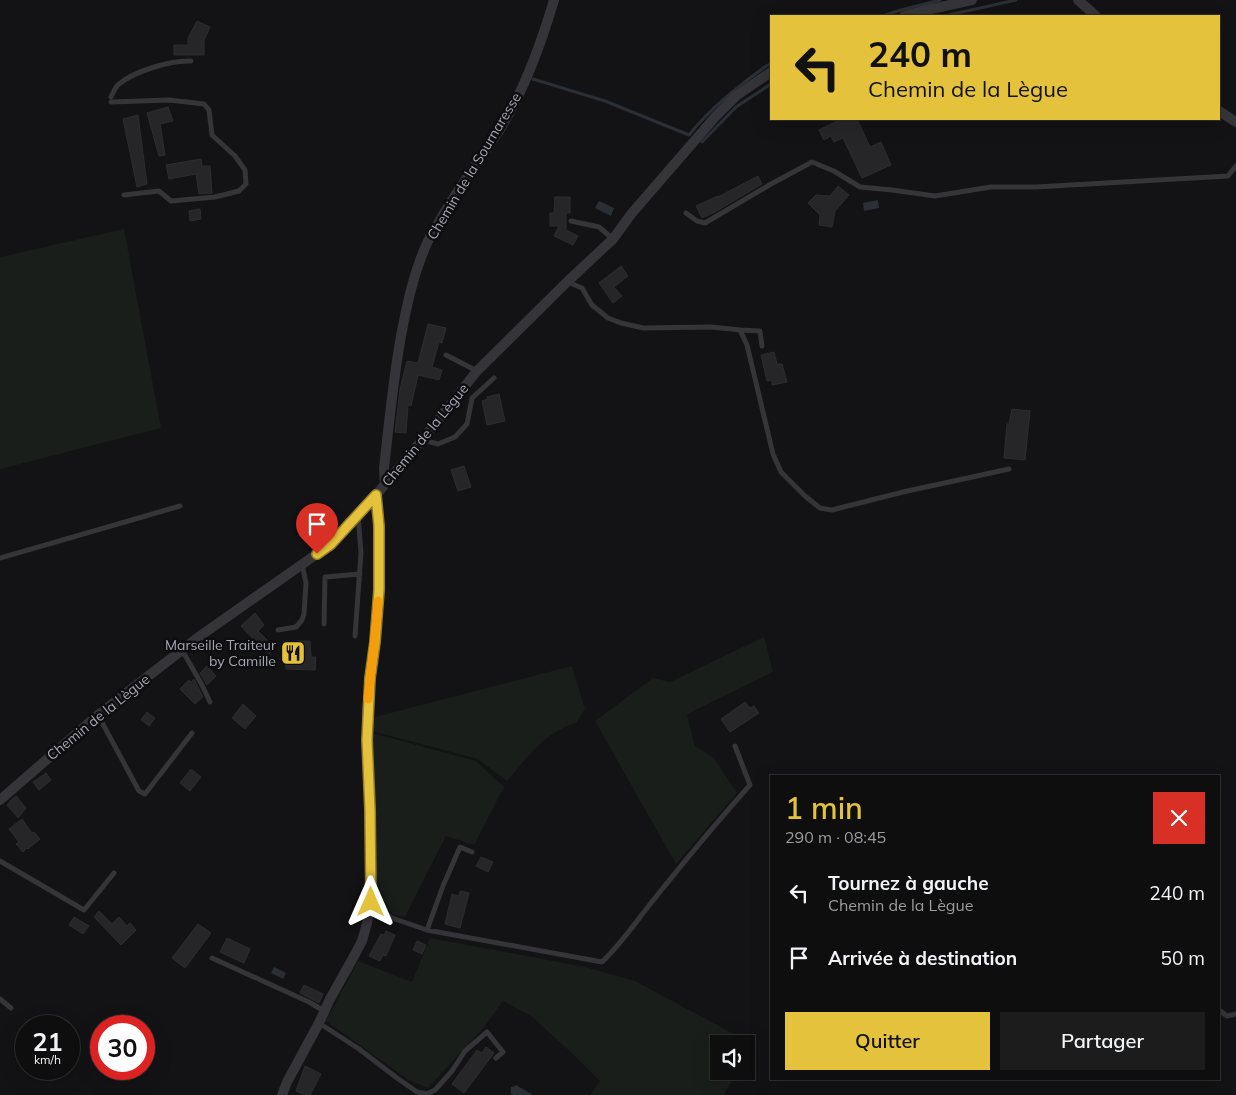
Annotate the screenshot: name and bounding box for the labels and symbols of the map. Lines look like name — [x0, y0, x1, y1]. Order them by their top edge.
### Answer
street label: Chemin de la Sournaresse — [423, 89, 525, 243]
street label: Chemin de la Lègue — [378, 380, 472, 490]
pin — [296, 503, 338, 554]
place label: Marseille Traiteur by Camille — [165, 636, 277, 670]
restaurant icon: Marseille Traiteur by Camille — [280, 640, 306, 666]
street label: Chemin de la Lègue — [43, 670, 153, 764]
position arrow — [344, 875, 396, 927]
speed limit sign: 30 — [90, 1015, 155, 1080]

